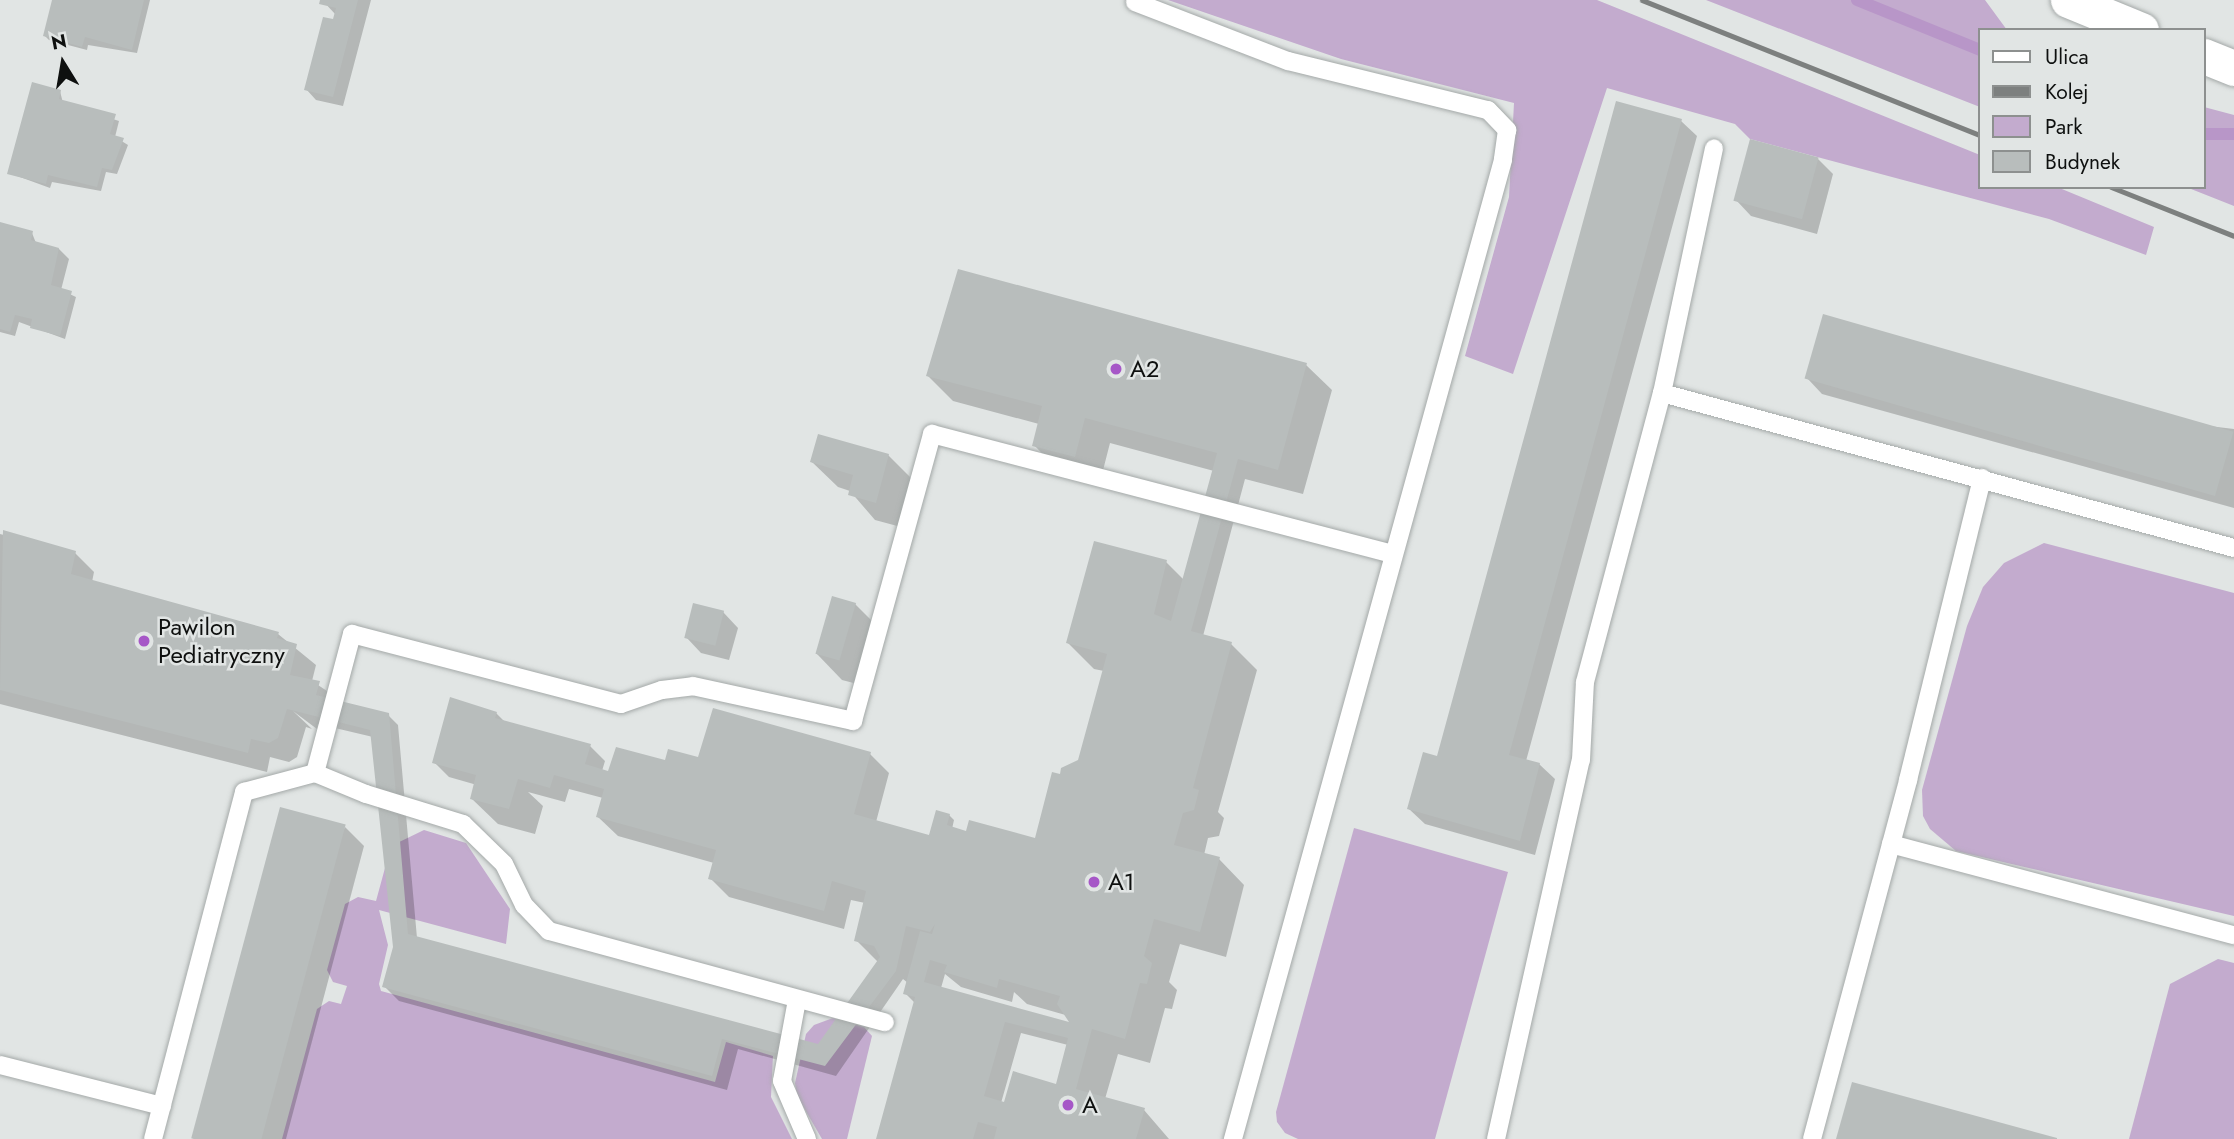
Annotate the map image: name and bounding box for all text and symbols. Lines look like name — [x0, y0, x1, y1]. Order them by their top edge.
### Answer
text: N — [49, 27, 69, 57]
north arrow — [28, 28, 98, 98]
legend — [1979, 28, 2206, 189]
text: Ulica — [2045, 42, 2089, 72]
text: Kolej — [2045, 77, 2089, 107]
text: Park — [2045, 112, 2082, 142]
text: Budynek — [2045, 147, 2120, 177]
place label: A2 — [1130, 355, 1159, 383]
marker: A2 — [1108, 361, 1124, 377]
place label: Pawilon Pediatryczny — [158, 613, 285, 669]
marker: Pawilon Pediatryczny — [136, 633, 152, 649]
place label: A1 — [1108, 868, 1135, 896]
marker: A1 — [1086, 874, 1102, 890]
place label: A — [1082, 1091, 1098, 1119]
marker: A — [1060, 1097, 1076, 1113]

